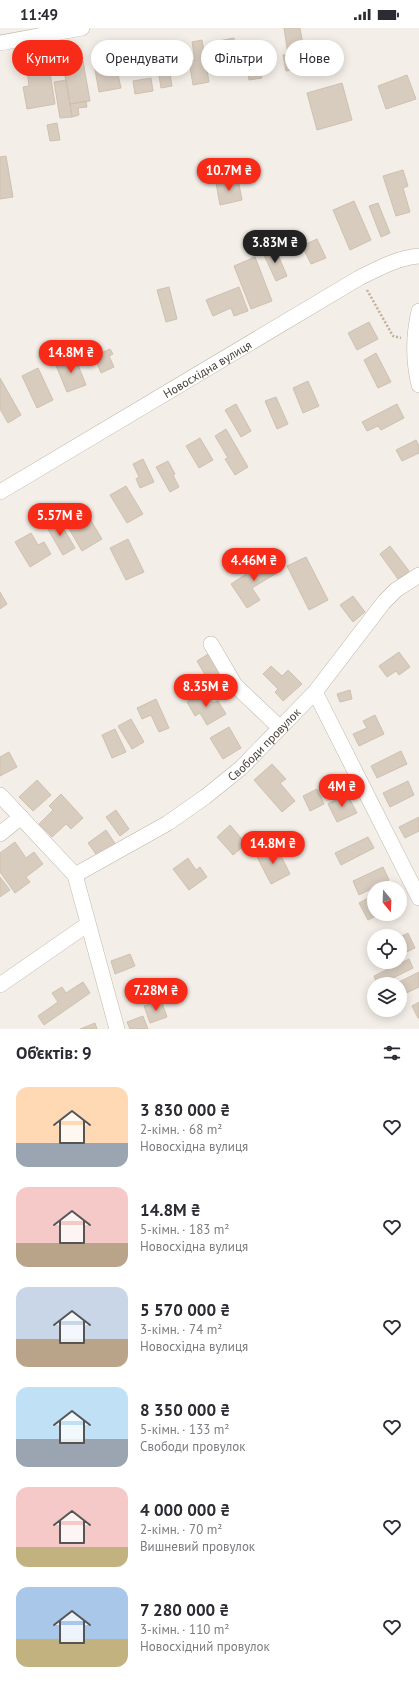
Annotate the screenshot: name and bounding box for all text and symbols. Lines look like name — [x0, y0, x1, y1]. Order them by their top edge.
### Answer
text: 11:49 — [20, 5, 58, 24]
chip: Купити — [12, 40, 83, 76]
chip: Орендувати — [91, 40, 193, 76]
chip: Фільтри — [201, 40, 277, 76]
chip: Нове — [285, 40, 344, 76]
pin: 10.7M ₴ — [192, 158, 266, 192]
text: 10.7M ₴ — [206, 162, 252, 179]
pin: 3.83M ₴ — [238, 230, 312, 264]
text: 3.83M ₴ — [252, 234, 298, 251]
street label: Новосхідна вулиця — [160, 337, 254, 401]
pin: 14.8M ₴ — [34, 340, 108, 374]
text: 14.8M ₴ — [48, 344, 94, 361]
pin: 5.57M ₴ — [23, 503, 97, 537]
text: 5.57M ₴ — [37, 507, 83, 524]
pin: 4.46M ₴ — [217, 548, 291, 582]
text: 4.46M ₴ — [231, 552, 277, 569]
pin: 8.35M ₴ — [169, 674, 243, 708]
text: 8.35M ₴ — [183, 678, 229, 695]
street label: Свободи провулок — [224, 704, 304, 784]
pin: 4M ₴ — [318, 774, 366, 808]
text: 4M ₴ — [328, 778, 356, 795]
pin: 14.8M ₴ — [236, 831, 310, 865]
text: 14.8M ₴ — [250, 835, 296, 852]
north arrow — [367, 881, 407, 921]
map controls — [367, 881, 407, 1017]
button: locate — [367, 929, 407, 969]
button: layers — [367, 977, 407, 1017]
pin: 7.28M ₴ — [119, 978, 193, 1012]
text: 7.28M ₴ — [134, 982, 178, 999]
text: Об’єктів: 9 — [16, 1042, 92, 1064]
icon: filters — [381, 1042, 403, 1064]
text: 3 830 000 ₴ — [140, 1099, 230, 1121]
icon: home — [48, 1103, 96, 1151]
icon: heart — [381, 1116, 403, 1138]
text: 2-кімн. · 68 m² — [140, 1121, 222, 1138]
text: Новосхідна вулиця — [140, 1138, 248, 1155]
text: 14.8M ₴ — [140, 1199, 201, 1221]
icon: home — [48, 1203, 96, 1251]
icon: heart — [381, 1216, 403, 1238]
text: 5-кімн. · 183 m² — [140, 1221, 229, 1238]
text: Новосхідна вулиця — [140, 1238, 248, 1255]
text: 5 570 000 ₴ — [140, 1299, 230, 1321]
icon: home — [48, 1303, 96, 1351]
icon: heart — [381, 1316, 403, 1338]
text: 3-кімн. · 74 m² — [140, 1321, 222, 1338]
text: Новосхідна вулиця — [140, 1338, 248, 1355]
text: 8 350 000 ₴ — [140, 1399, 230, 1421]
icon: home — [48, 1403, 96, 1451]
icon: heart — [381, 1416, 403, 1438]
text: 5-кімн. · 133 m² — [140, 1421, 229, 1438]
text: Свободи провулок — [140, 1438, 245, 1455]
text: 4 000 000 ₴ — [140, 1499, 230, 1521]
icon: home — [48, 1503, 96, 1551]
icon: heart — [381, 1516, 403, 1538]
text: 2-кімн. · 70 m² — [140, 1521, 222, 1538]
text: Вишневий провулок — [140, 1538, 255, 1555]
text: 7 280 000 ₴ — [140, 1599, 229, 1621]
icon: home — [48, 1603, 96, 1651]
icon: heart — [381, 1616, 403, 1638]
text: 3-кімн. · 110 m² — [140, 1621, 229, 1638]
text: Новосхідний провулок — [140, 1638, 270, 1655]

